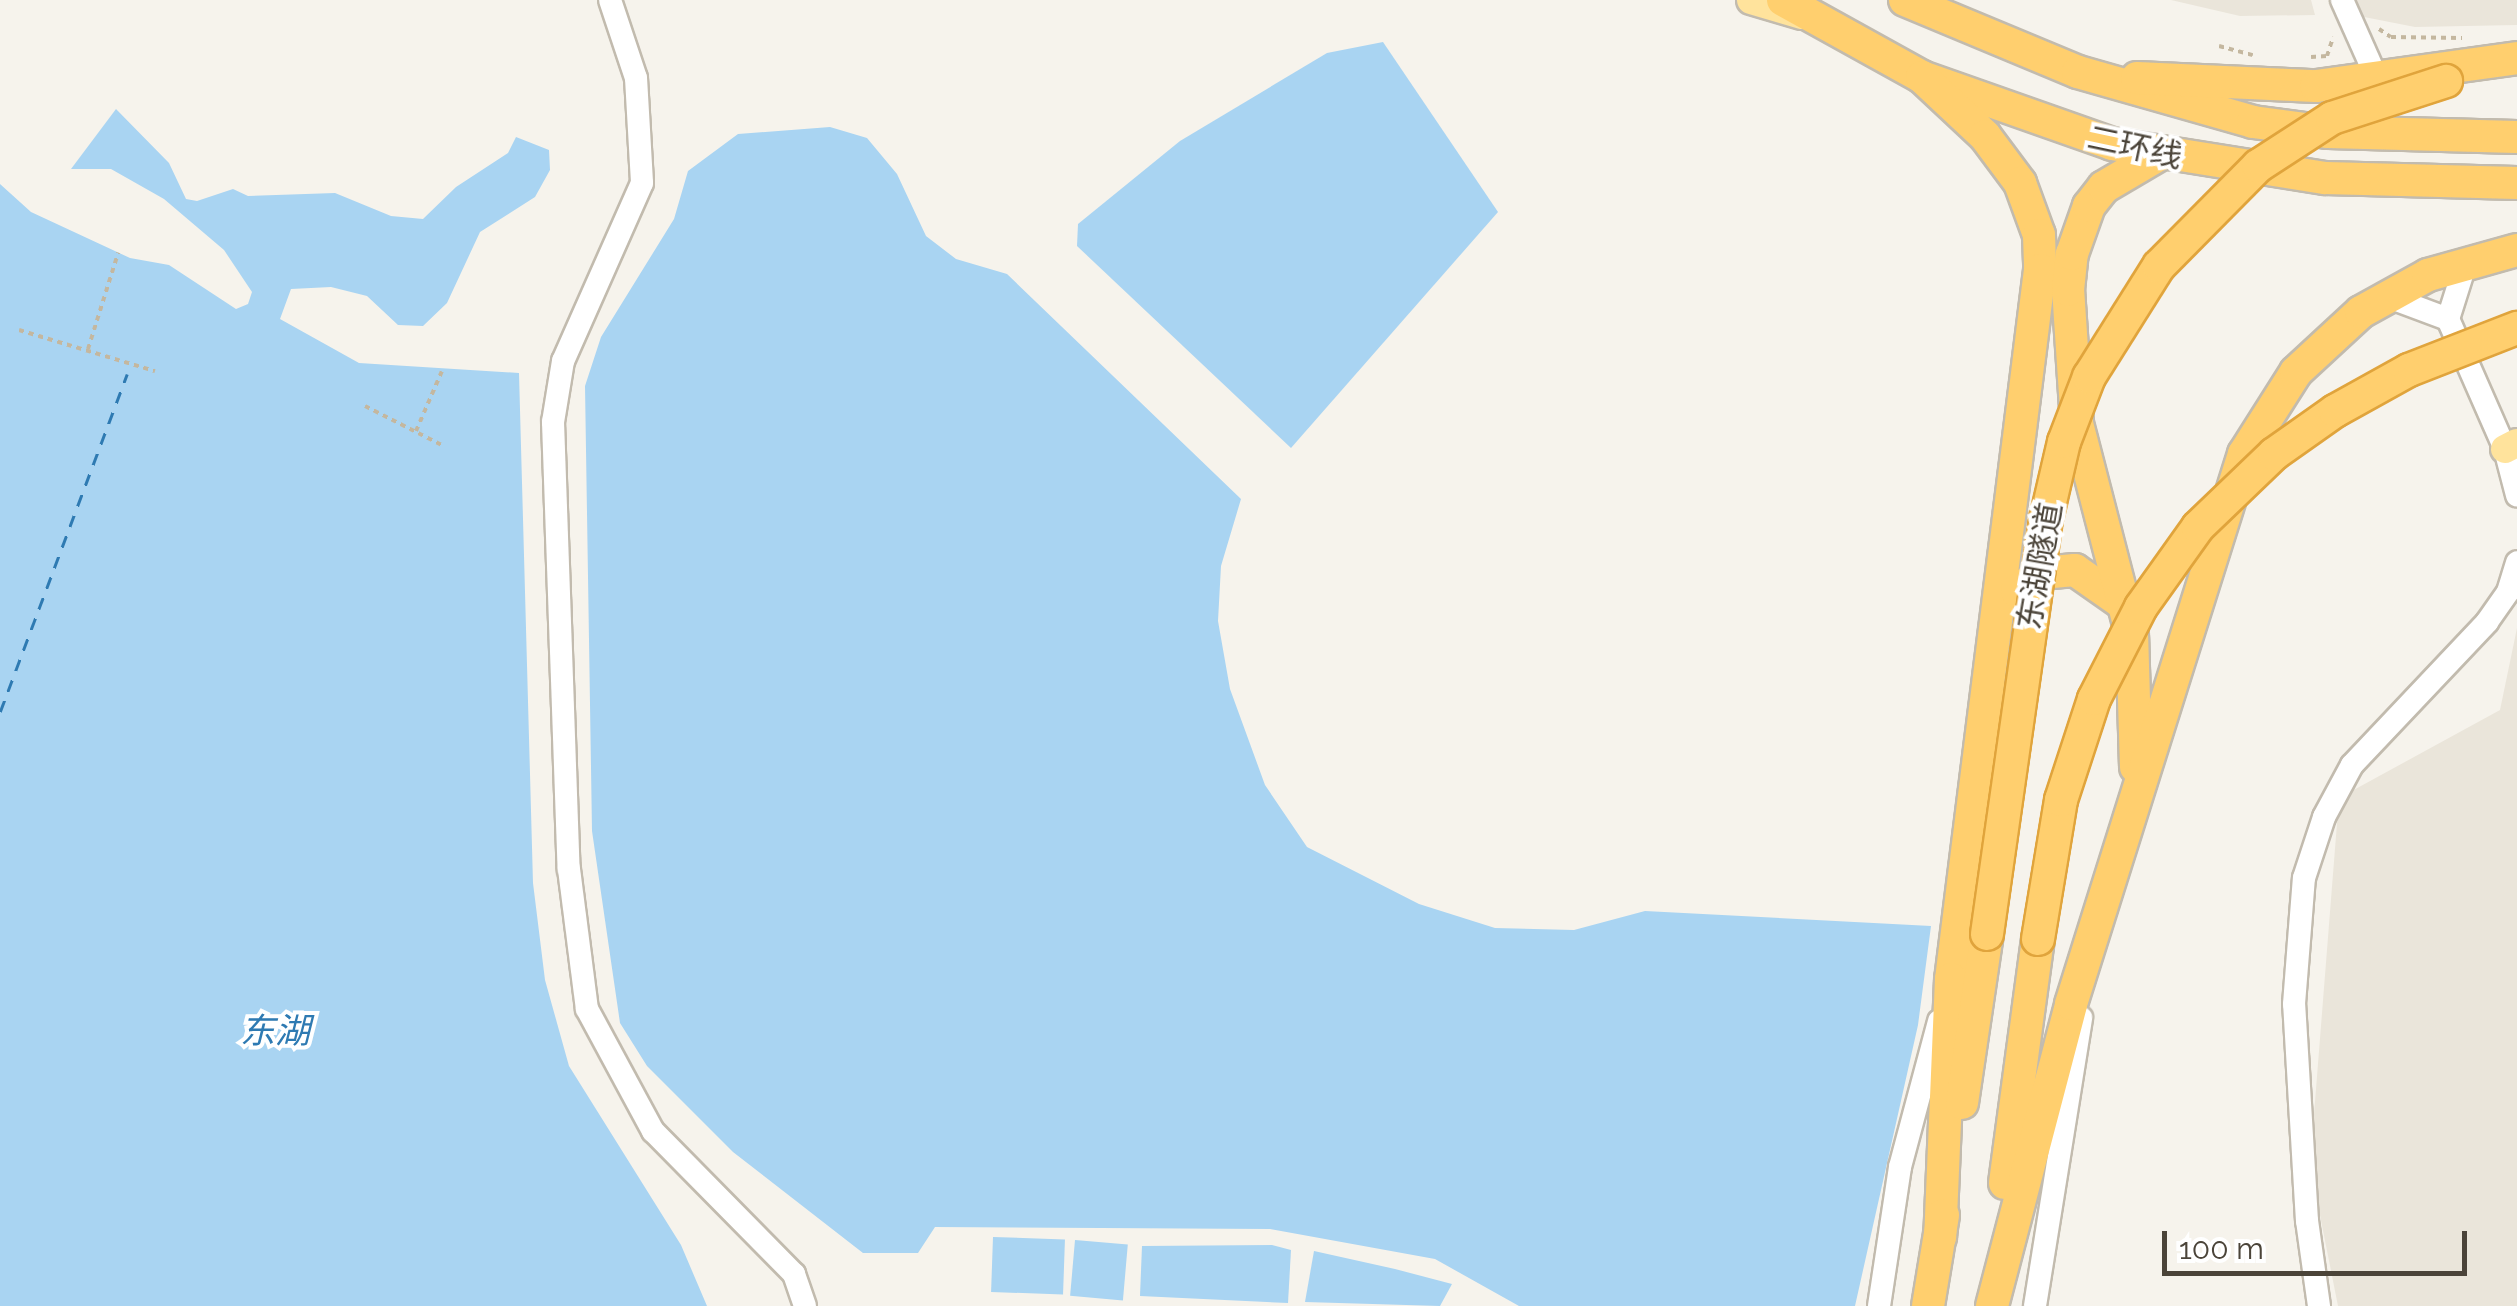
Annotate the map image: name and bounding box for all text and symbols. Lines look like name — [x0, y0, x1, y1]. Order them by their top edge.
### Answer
street label: 二环线 — [2084, 118, 2186, 176]
street label: 东湖隧道 — [2010, 500, 2070, 632]
water label: 东湖 — [240, 1010, 310, 1052]
scale bar — [2167, 1211, 2472, 1273]
text: 100 m — [2179, 1231, 2264, 1266]

